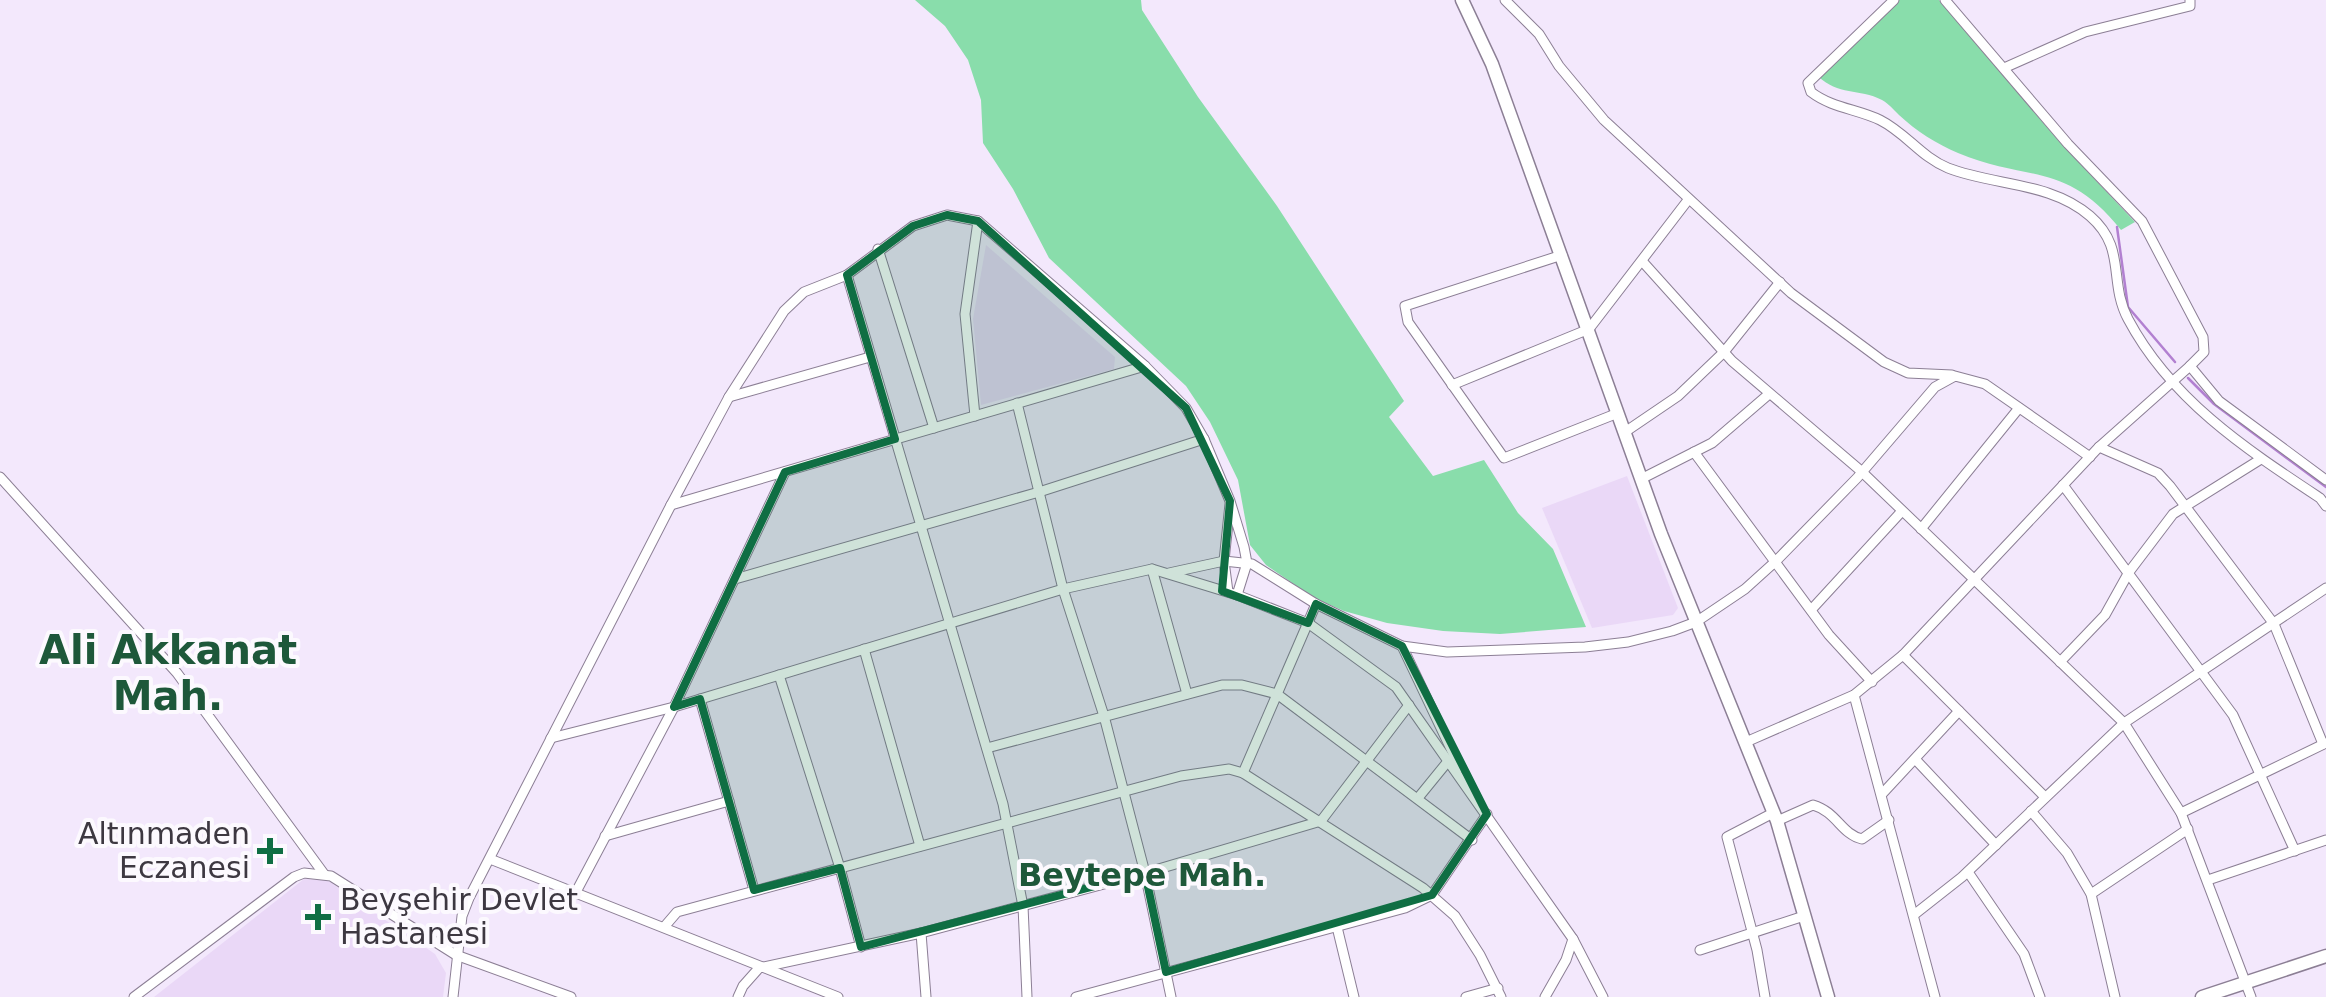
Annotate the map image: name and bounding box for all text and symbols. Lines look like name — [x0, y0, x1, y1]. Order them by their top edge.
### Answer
district label: Ali Akkanat Mah. — [39, 627, 297, 719]
place label: Altınmaden Eczanesi — [78, 816, 250, 885]
marker: Altınmaden Eczanesi — [259, 840, 281, 862]
district label: Beytepe Mah. — [1018, 856, 1266, 894]
place label: Beyşehir Devlet Hastanesi — [340, 882, 578, 951]
marker: Beyşehir Devlet Hastanesi — [305, 904, 331, 930]

